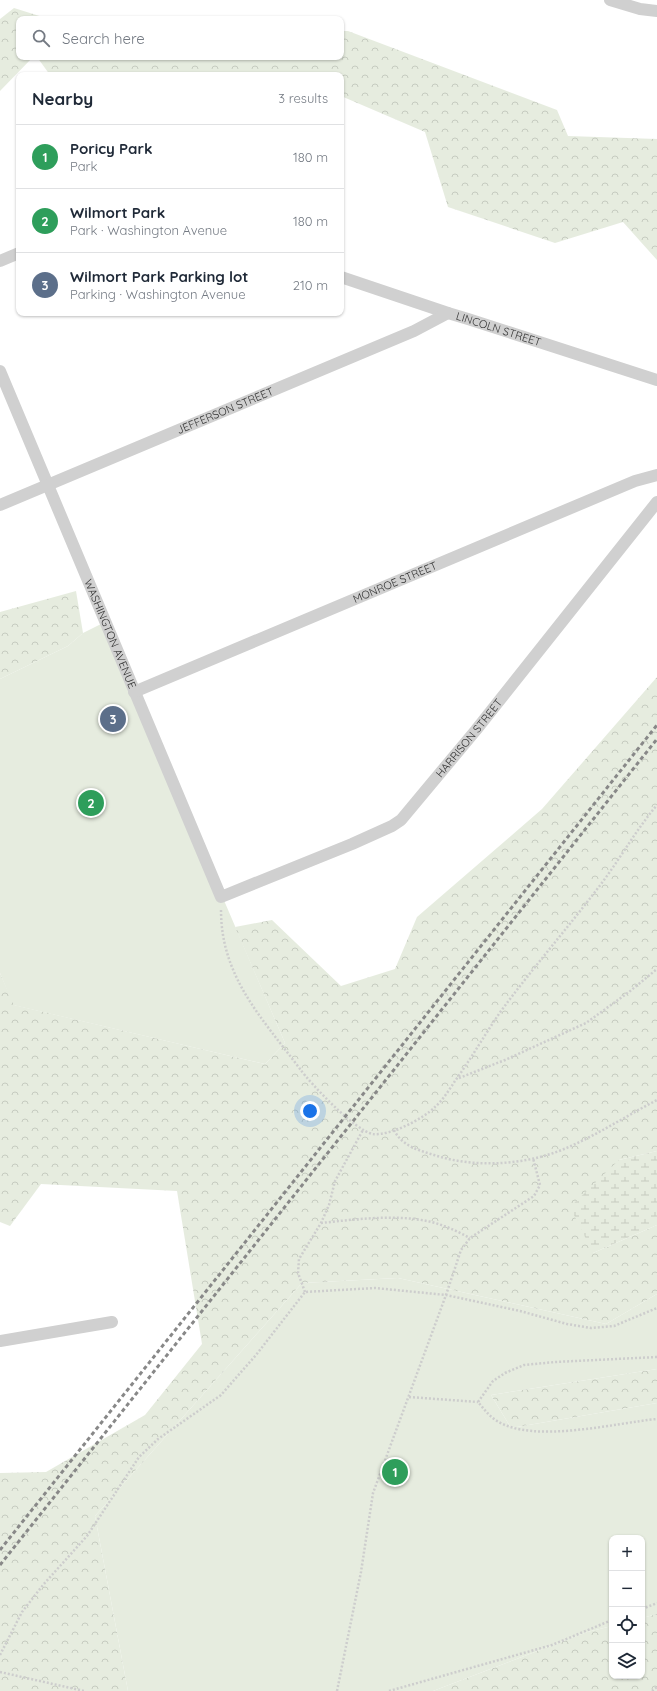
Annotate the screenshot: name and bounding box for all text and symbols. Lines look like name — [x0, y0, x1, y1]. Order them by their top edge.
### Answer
search box — [16, 16, 344, 60]
icon: search — [30, 27, 52, 49]
text: Search here — [62, 29, 145, 48]
text: Nearby — [32, 88, 93, 109]
text: 3 results — [278, 90, 328, 106]
text: Poricy Park — [70, 139, 153, 158]
text: 1 — [42, 149, 48, 165]
text: 180 m — [293, 149, 328, 165]
text: Park — [70, 158, 98, 174]
text: Wilmort Park — [70, 203, 165, 222]
text: 2 — [41, 213, 49, 229]
text: 180 m — [293, 213, 328, 229]
text: Park · Washington Avenue — [70, 222, 227, 238]
text: Wilmort Park Parking lot — [70, 267, 249, 286]
text: 3 — [42, 277, 48, 293]
text: 210 m — [293, 277, 328, 293]
text: Parking · Washington Avenue — [70, 286, 246, 302]
street label: LINCOLN STREET — [454, 309, 543, 349]
street label: JEFFERSON STREET — [174, 384, 276, 437]
street label: MONROE STREET — [351, 558, 439, 606]
street label: WASHINGTON AVENUE — [81, 577, 140, 691]
street label: HARRISON STREET — [433, 696, 505, 780]
pin: 3 — [100, 704, 126, 734]
pin: 2 — [78, 788, 104, 818]
your location — [300, 1101, 320, 1121]
pin: 1 — [382, 1457, 408, 1487]
map controls — [609, 1535, 645, 1679]
button: + — [609, 1535, 645, 1571]
button: − — [609, 1571, 645, 1607]
button: locate — [609, 1607, 645, 1643]
button: layers — [609, 1643, 645, 1679]

